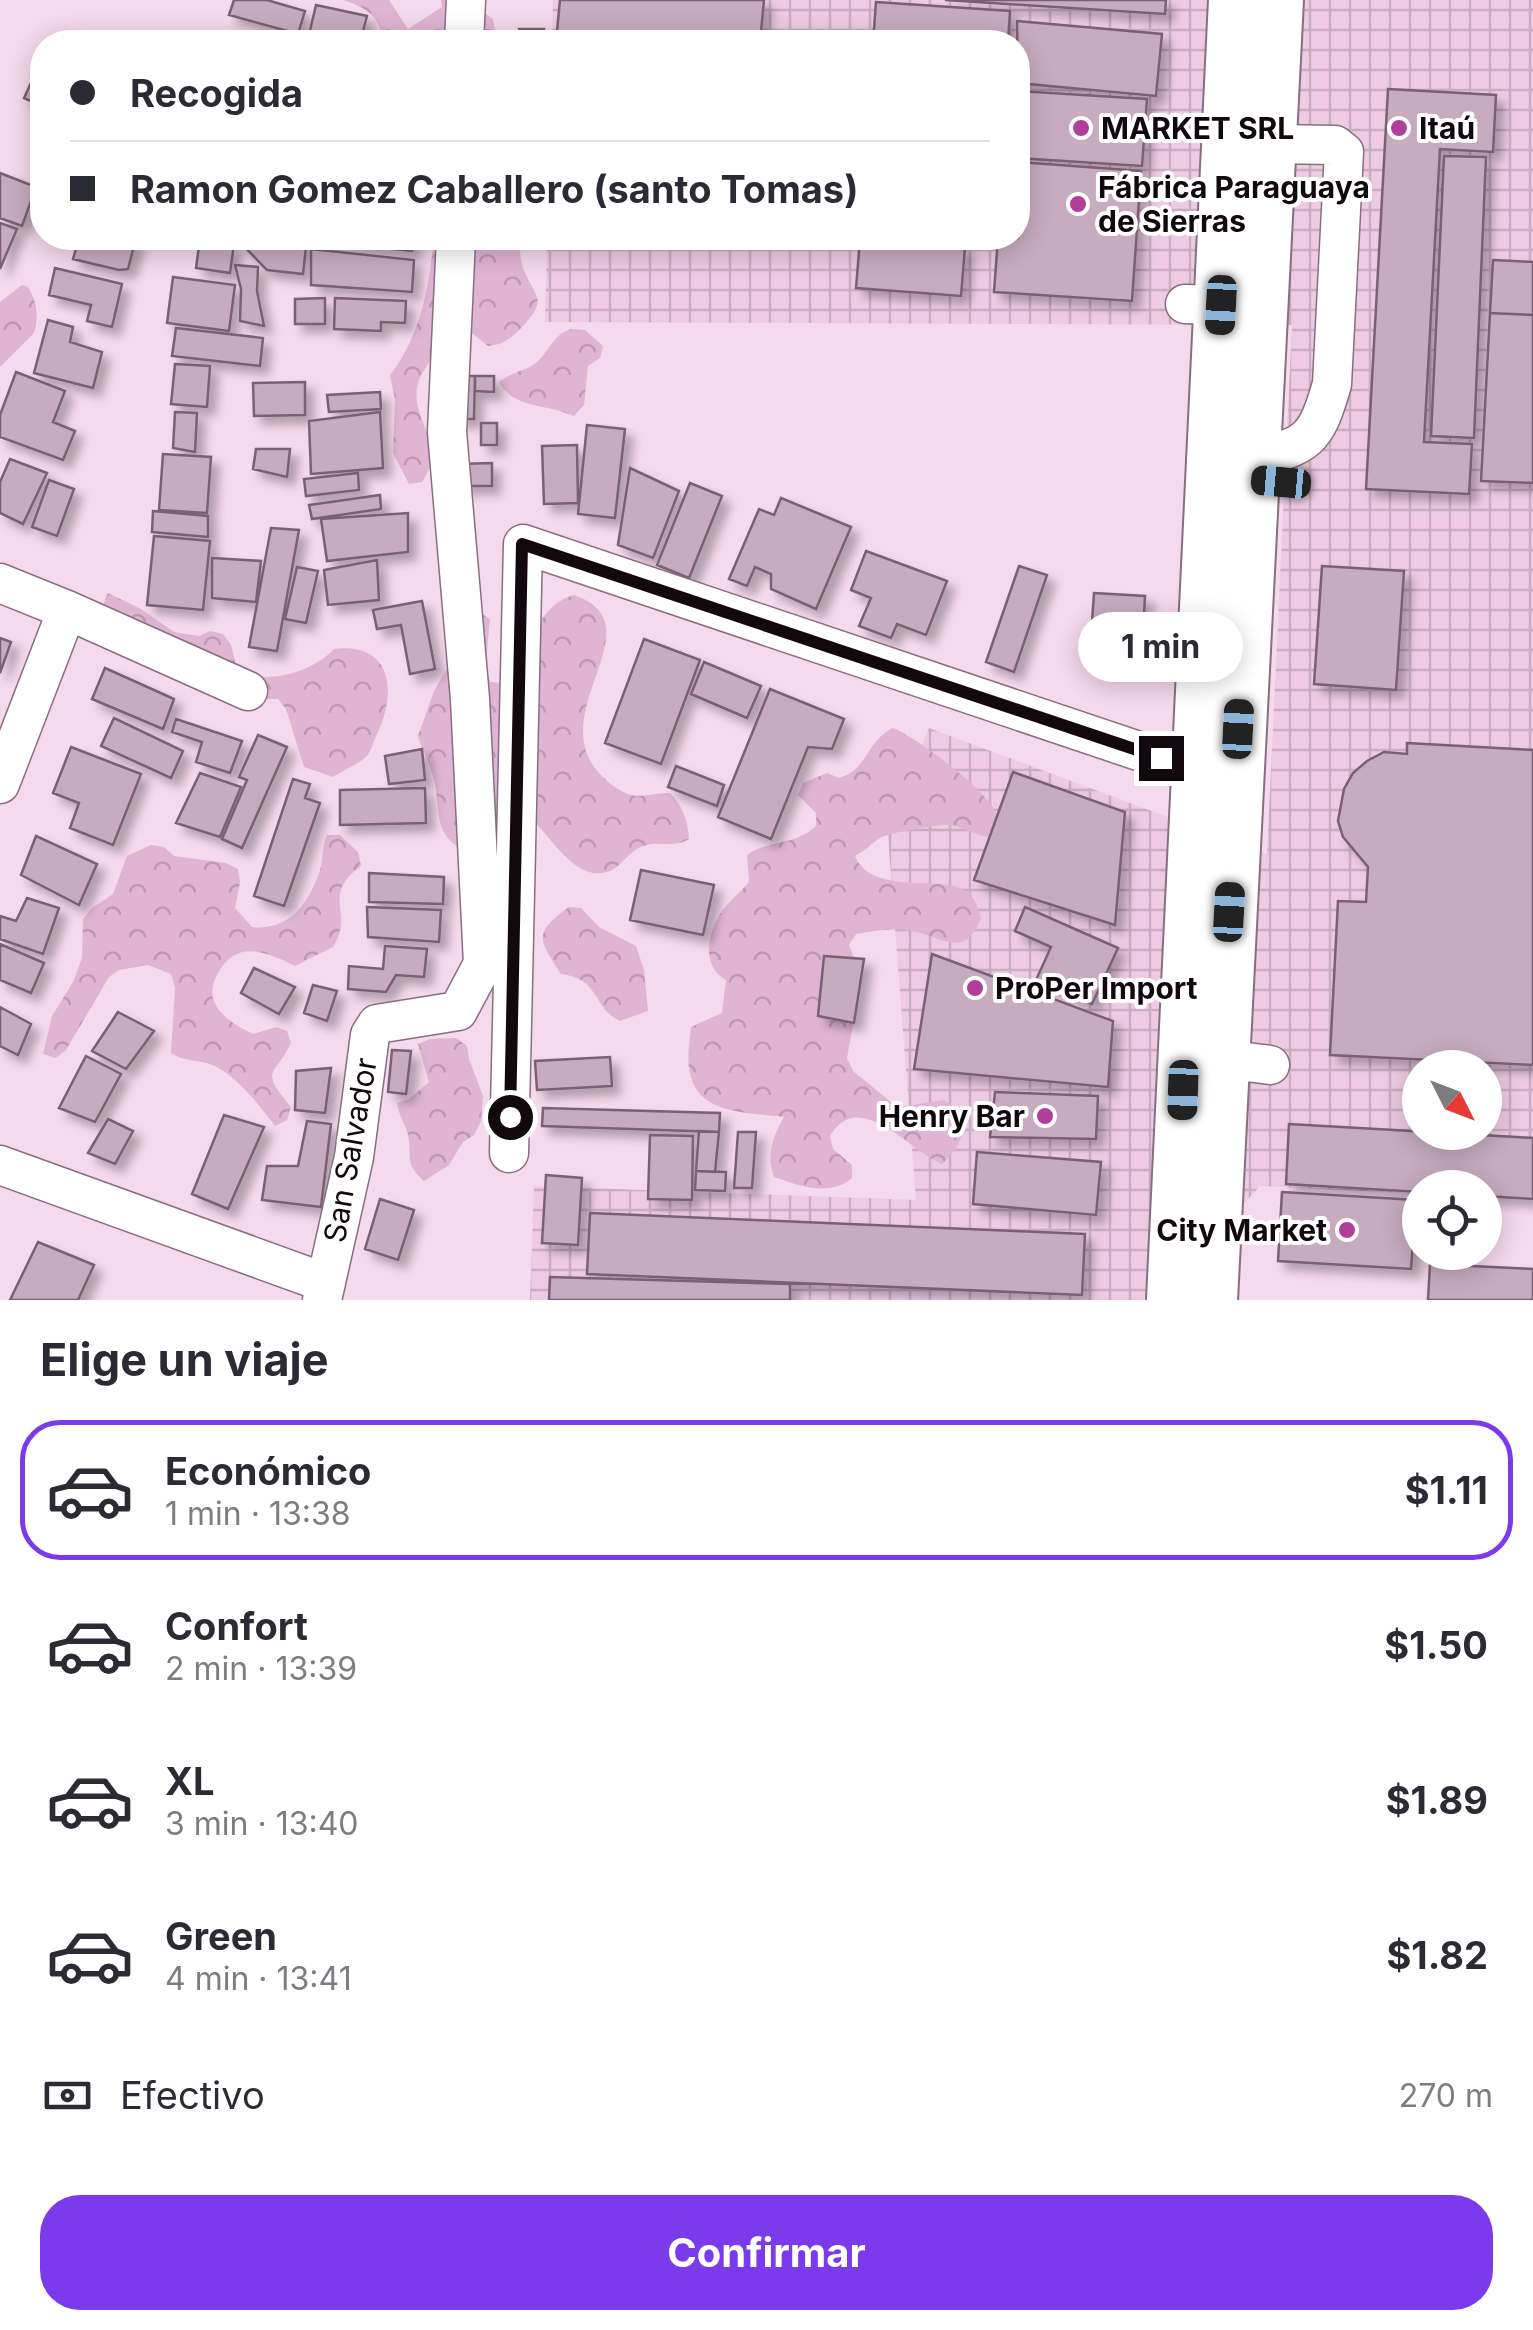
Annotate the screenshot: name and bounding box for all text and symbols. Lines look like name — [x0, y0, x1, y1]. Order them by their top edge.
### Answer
text: Recogida — [130, 70, 303, 116]
place label: MARKET SRL — [1101, 110, 1294, 146]
place label: Itaú — [1419, 110, 1475, 146]
marker: MARKET SRL — [1070, 117, 1092, 139]
marker: Itaú — [1388, 117, 1410, 139]
text: Ramon Gomez Caballero (santo Tomas) — [130, 166, 858, 212]
place label: Fábrica Paraguaya de Sierras — [1098, 169, 1370, 239]
marker: Fábrica Paraguaya de Sierras — [1067, 193, 1089, 215]
car — [1204, 274, 1238, 336]
car — [1250, 464, 1312, 500]
callout: 1 min — [1078, 613, 1244, 683]
text: 1 min — [1121, 627, 1200, 666]
car — [1221, 698, 1255, 760]
route end — [1139, 736, 1184, 781]
car — [1212, 881, 1246, 943]
place label: ProPer Import — [995, 970, 1198, 1006]
marker: ProPer Import — [964, 977, 986, 999]
north arrow — [1402, 1050, 1502, 1150]
map controls — [1402, 1050, 1502, 1270]
street label: San Salvador — [316, 1055, 384, 1245]
car — [1167, 1059, 1199, 1121]
route start — [488, 1095, 533, 1140]
place label: Henry Bar — [879, 1098, 1025, 1134]
marker: Henry Bar — [1034, 1105, 1056, 1127]
button: locate — [1402, 1170, 1502, 1270]
place label: City Market — [1156, 1212, 1327, 1248]
marker: City Market — [1336, 1219, 1358, 1241]
text: Elige un viaje — [40, 1332, 329, 1387]
icon: car — [45, 1445, 135, 1535]
text: Económico — [165, 1448, 371, 1494]
text: $1.11 — [1405, 1467, 1488, 1513]
text: 1 min · 13:38 — [165, 1494, 350, 1533]
icon: car — [45, 1600, 135, 1690]
text: Confort — [165, 1603, 308, 1649]
text: $1.50 — [1384, 1622, 1488, 1668]
text: 2 min · 13:39 — [165, 1649, 357, 1688]
icon: car — [45, 1755, 135, 1845]
text: XL — [165, 1758, 215, 1804]
text: $1.89 — [1386, 1777, 1488, 1823]
text: 3 min · 13:40 — [165, 1804, 359, 1843]
icon: car — [45, 1910, 135, 2000]
text: Green — [165, 1913, 277, 1959]
text: $1.82 — [1386, 1932, 1488, 1978]
text: 4 min · 13:41 — [165, 1959, 352, 1998]
icon: cash — [40, 2068, 95, 2123]
text: Efectivo — [120, 2072, 265, 2118]
text: 270 m — [1399, 2076, 1493, 2115]
button: Confirmar — [40, 2195, 1493, 2310]

